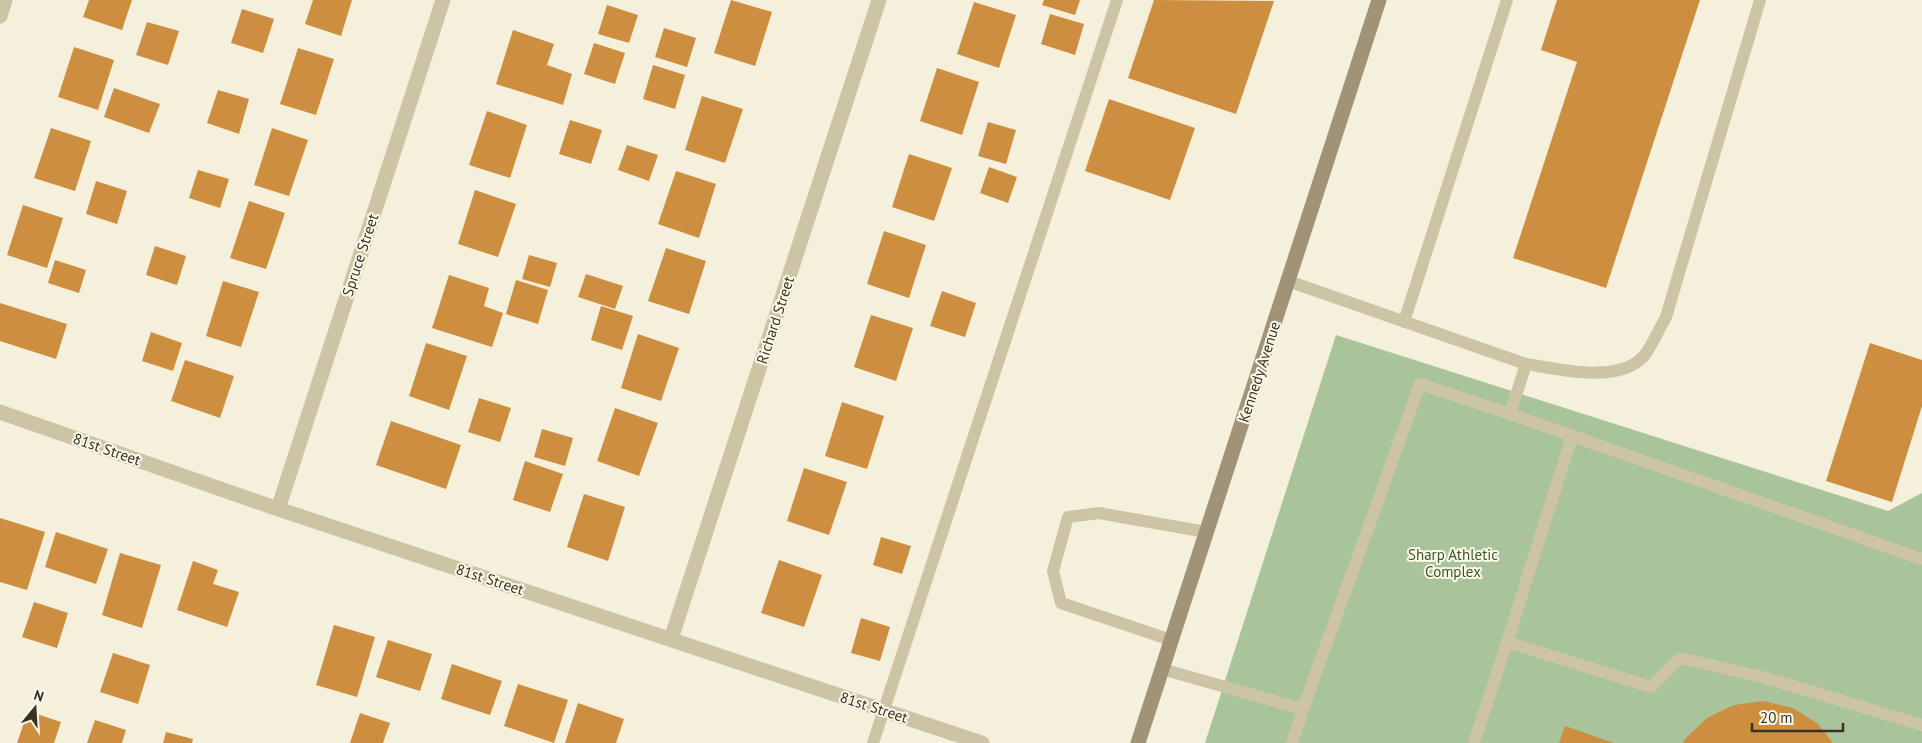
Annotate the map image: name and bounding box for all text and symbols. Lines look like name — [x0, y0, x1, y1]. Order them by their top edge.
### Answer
street label: Spruce Street — [338, 211, 382, 299]
street label: Richard Street — [752, 274, 798, 366]
street label: Kennedy Avenue — [1234, 319, 1284, 425]
street label: 81st Street — [71, 429, 143, 469]
park label: Sharp Athletic Complex — [1408, 545, 1498, 581]
street label: 81st Street — [454, 559, 526, 599]
north arrow — [10, 683, 60, 733]
text: N — [32, 686, 46, 706]
street label: 81st Street — [838, 687, 910, 727]
scale bar — [1752, 700, 1843, 732]
text: 20 m — [1760, 708, 1793, 727]

